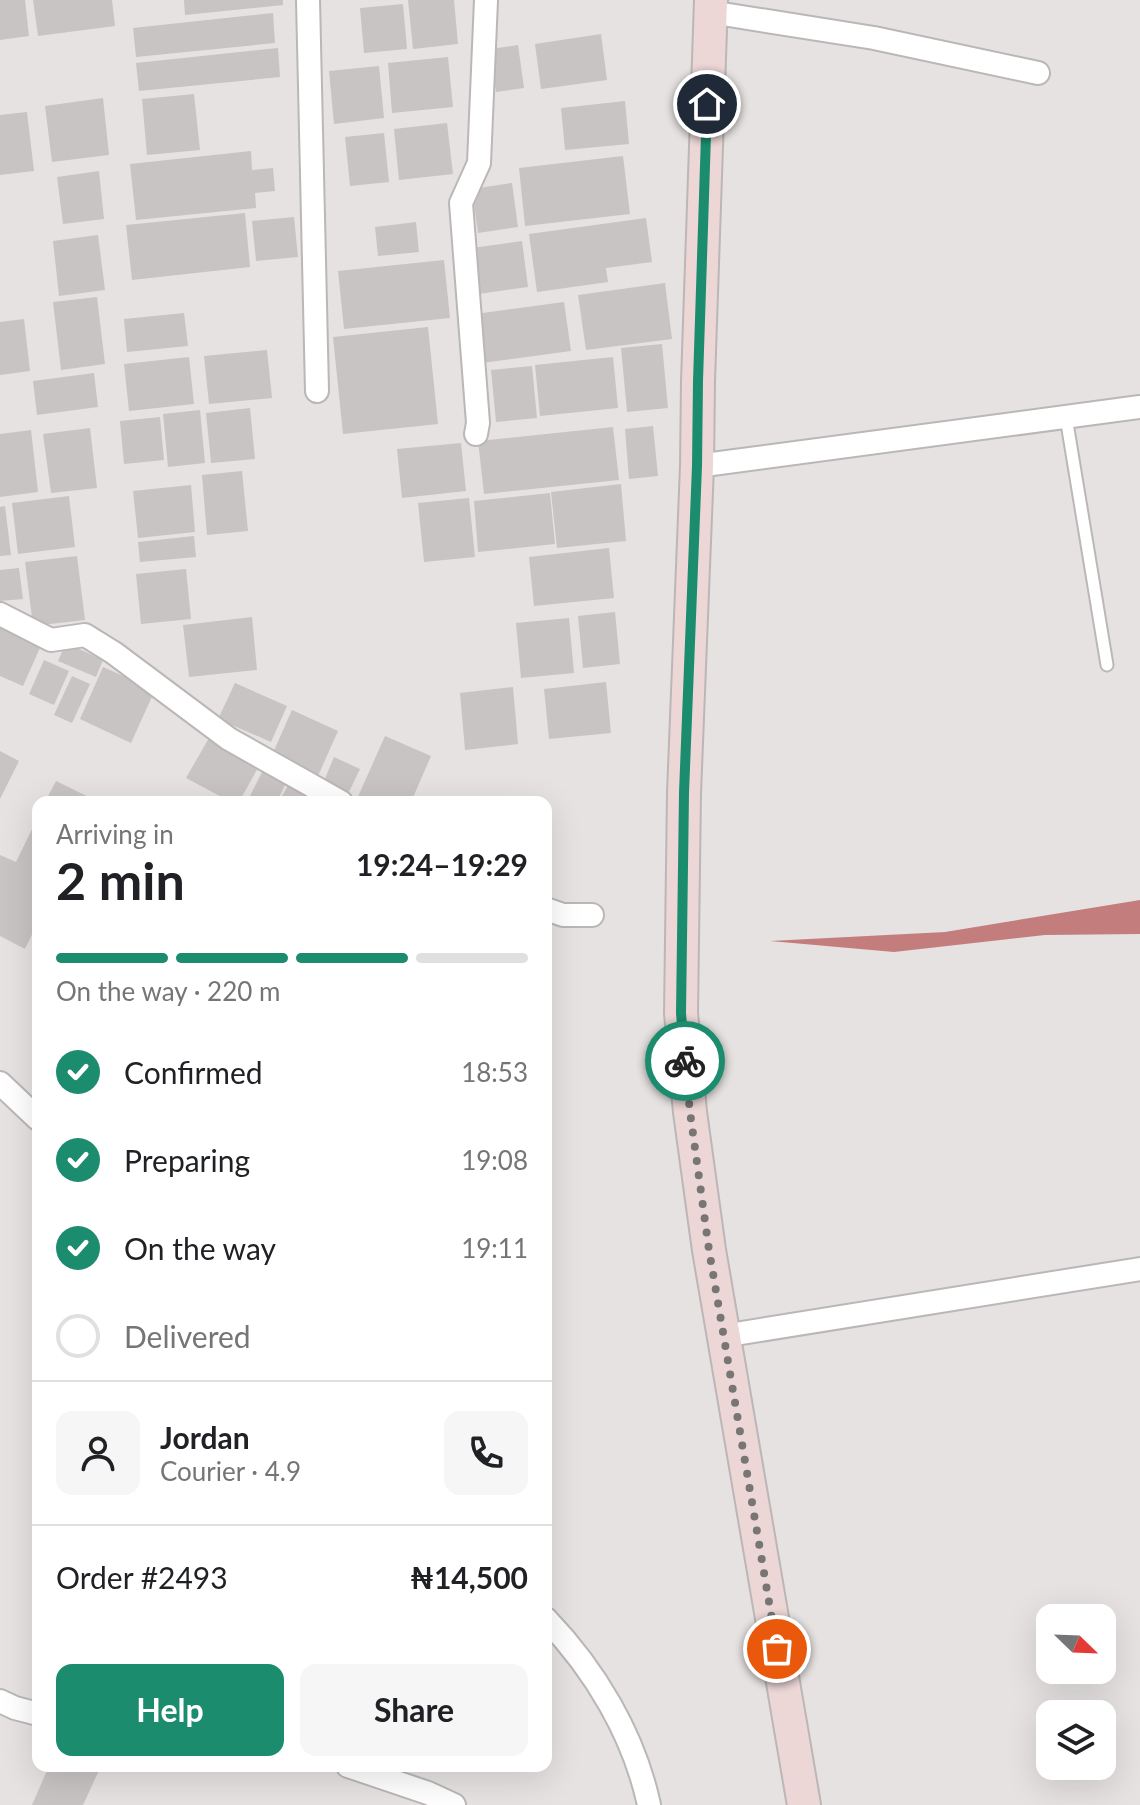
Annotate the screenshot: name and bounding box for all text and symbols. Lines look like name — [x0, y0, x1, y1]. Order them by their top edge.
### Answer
pin — [673, 70, 741, 138]
icon: home — [685, 82, 729, 126]
text: Arriving in — [56, 818, 174, 850]
text: 19:24–19:29 — [356, 846, 528, 882]
text: 2 min — [56, 849, 185, 911]
text: On the way · 220 m — [56, 975, 280, 1007]
courier — [645, 1021, 725, 1101]
icon: bike — [663, 1039, 707, 1083]
icon: check — [56, 1050, 100, 1094]
text: Confirmed — [124, 1054, 263, 1090]
text: 18:53 — [461, 1056, 528, 1088]
icon: check — [56, 1138, 100, 1182]
text: Preparing — [124, 1142, 250, 1178]
text: 19:08 — [461, 1144, 528, 1176]
icon: check — [56, 1226, 100, 1270]
text: On the way — [124, 1230, 276, 1266]
text: 19:11 — [461, 1232, 528, 1264]
text: Delivered — [124, 1318, 251, 1354]
button: person — [56, 1411, 140, 1495]
button: phone — [444, 1411, 528, 1495]
text: Jordan — [160, 1419, 250, 1455]
text: Courier · 4.9 — [160, 1455, 301, 1487]
text: Order #2493 — [56, 1559, 228, 1595]
text: ₦14,500 — [410, 1559, 528, 1595]
north arrow — [1036, 1604, 1116, 1684]
map controls — [1036, 1604, 1116, 1780]
pin — [743, 1615, 811, 1683]
icon: bag — [755, 1627, 799, 1671]
button: Help — [56, 1664, 284, 1756]
button: Share — [300, 1664, 528, 1756]
button: layers — [1036, 1700, 1116, 1780]

